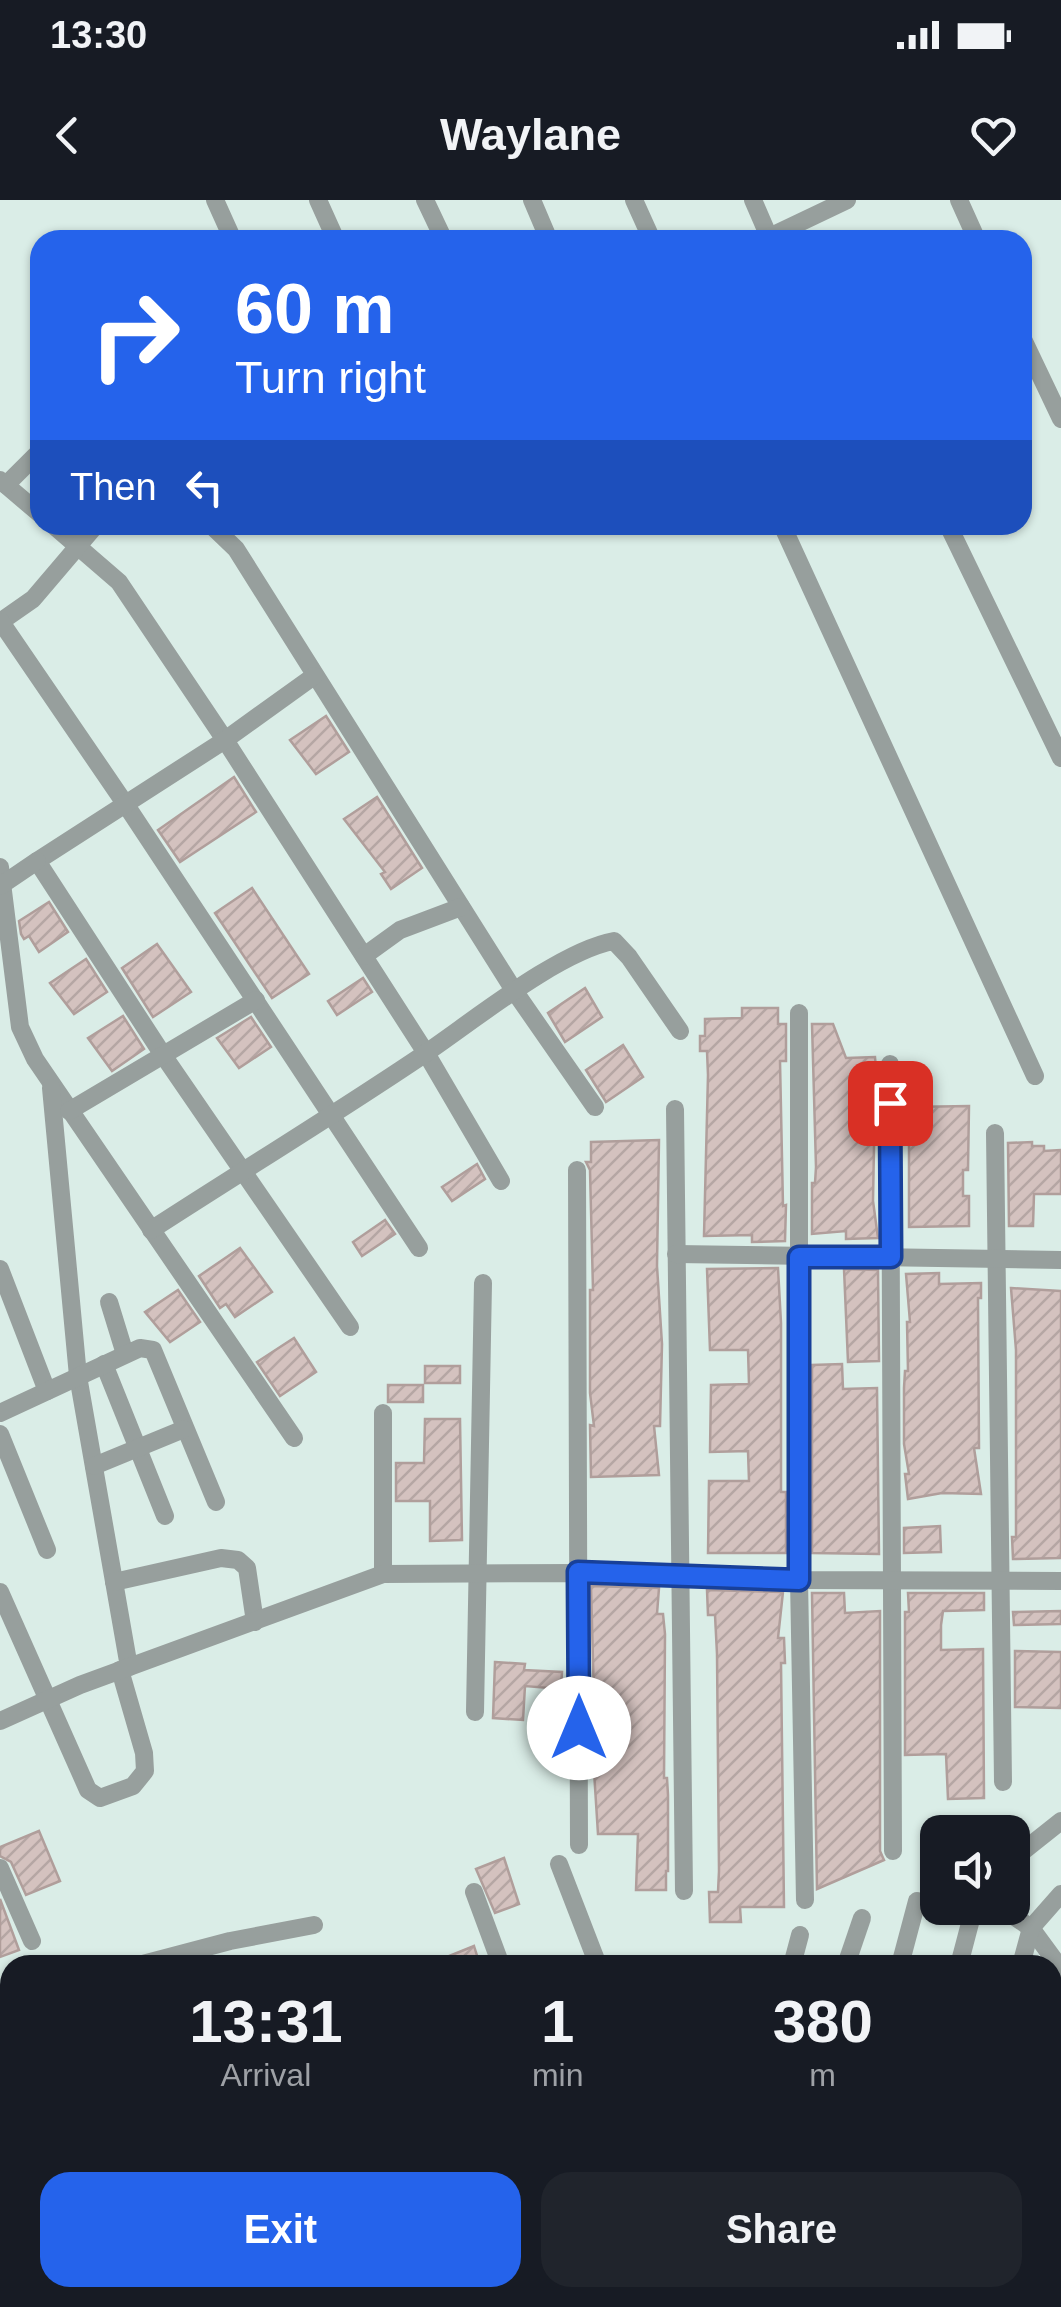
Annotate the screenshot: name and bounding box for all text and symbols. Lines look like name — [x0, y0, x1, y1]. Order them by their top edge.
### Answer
text: 13:30 — [50, 14, 147, 56]
icon: back — [40, 108, 95, 163]
icon: heart — [966, 108, 1021, 163]
text: Waylane — [440, 109, 621, 160]
icon: right — [70, 270, 200, 400]
text: 60 m — [235, 270, 395, 348]
text: Turn right — [235, 352, 426, 403]
icon: left — [177, 460, 232, 515]
text: Then — [70, 466, 157, 508]
pin — [848, 1061, 933, 1146]
icon: arrive — [863, 1076, 918, 1131]
position arrow — [527, 1676, 631, 1780]
map controls — [920, 1815, 1030, 1925]
button: sound — [920, 1815, 1030, 1925]
text: 13:31 — [189, 1988, 343, 2055]
text: 1 — [541, 1988, 574, 2055]
text: 380 — [773, 1988, 873, 2055]
text: Arrival — [221, 2057, 311, 2093]
text: min — [532, 2057, 583, 2093]
text: m — [809, 2057, 836, 2093]
button: Exit — [40, 2172, 521, 2287]
button: Share — [541, 2172, 1022, 2287]

